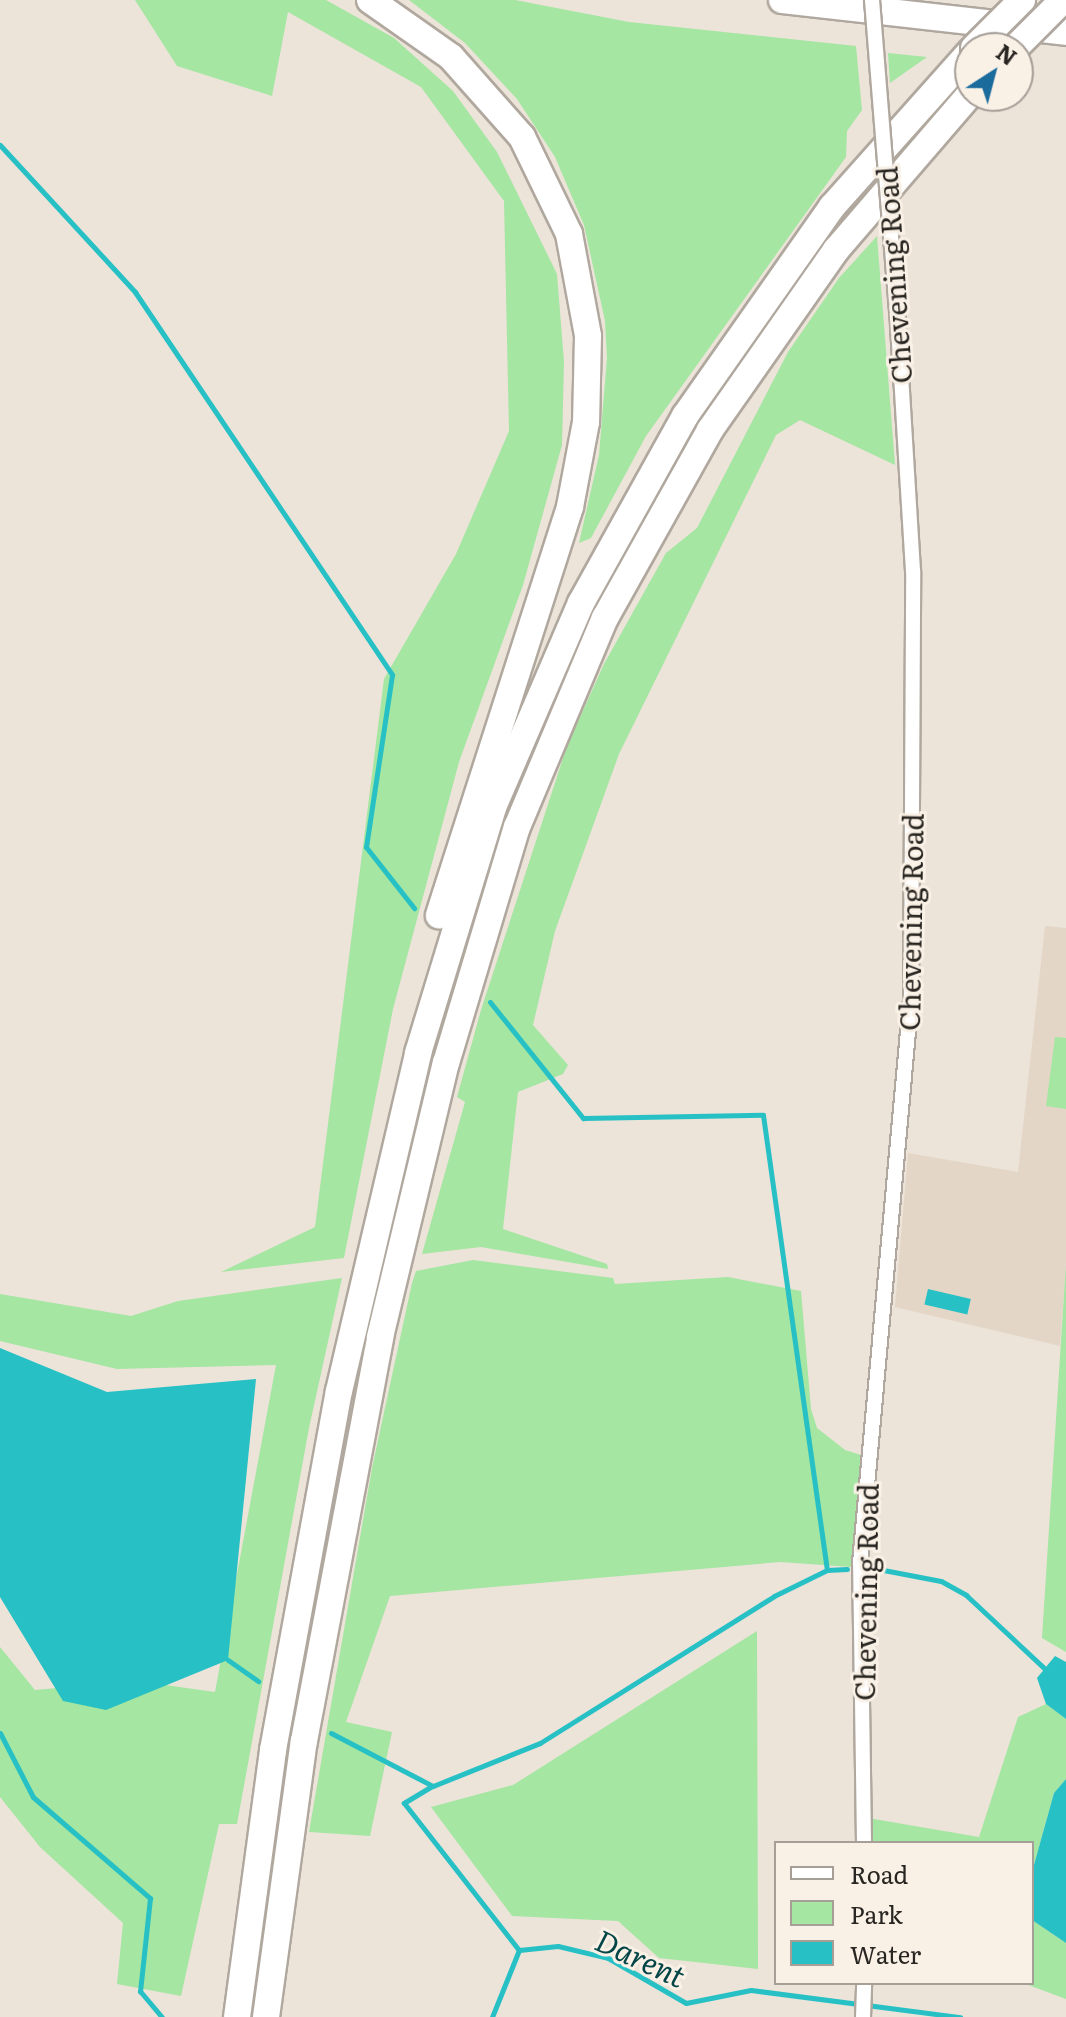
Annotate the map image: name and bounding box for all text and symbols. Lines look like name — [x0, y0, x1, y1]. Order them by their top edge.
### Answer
north arrow — [954, 32, 1034, 112]
text: N — [990, 35, 1024, 73]
street label: Chevening Road — [869, 165, 917, 385]
street label: Chevening Road — [891, 813, 929, 1031]
street label: Chevening Road — [846, 1483, 884, 1701]
legend — [774, 1841, 1034, 1985]
text: Road — [850, 1856, 908, 1891]
text: Park — [850, 1896, 903, 1931]
water label: Darent — [590, 1921, 692, 1993]
text: Water — [850, 1936, 921, 1971]

